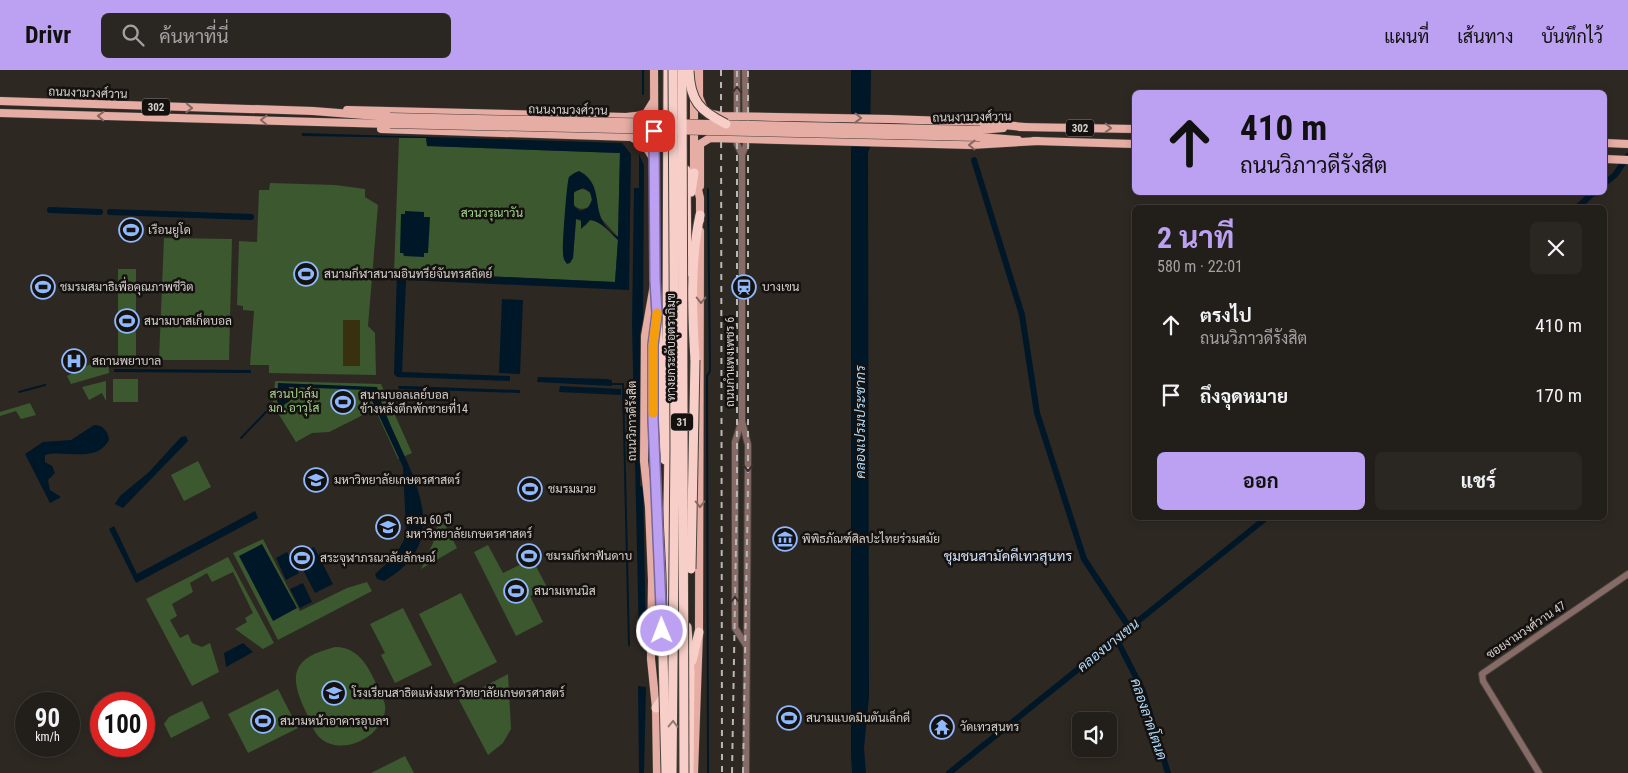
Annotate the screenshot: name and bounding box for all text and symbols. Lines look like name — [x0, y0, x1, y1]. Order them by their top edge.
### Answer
search box — [101, 13, 451, 58]
text: Drivr — [25, 21, 71, 49]
icon: search — [119, 21, 147, 49]
text: ค้นหาที่นี่ — [159, 25, 229, 48]
text: แผนที่ — [1384, 26, 1429, 47]
text: เส้นทาง — [1457, 26, 1513, 47]
text: บันทึกไว้ — [1541, 26, 1603, 47]
street label: ถนนงามวงศ์วาน — [48, 84, 128, 101]
one-way arrow — [732, 85, 742, 93]
road number: 302 — [142, 98, 170, 116]
street label: ถนนงามวงศ์วาน — [528, 101, 608, 118]
one-way arrow — [185, 102, 193, 113]
street label: ถนนงามวงศ์วาน — [932, 108, 1012, 125]
text: 410 m — [1240, 108, 1327, 149]
pin — [633, 110, 675, 152]
icon: ahead — [1157, 110, 1222, 175]
one-way arrow — [97, 111, 104, 121]
one-way arrow — [854, 113, 862, 124]
one-way arrow — [259, 115, 267, 125]
icon: arrive — [640, 117, 668, 145]
road number: 302 — [1066, 119, 1094, 136]
one-way arrow — [1104, 123, 1112, 134]
one-way arrow — [968, 140, 976, 150]
text: ถนนวิภาวดีรังสิต — [1240, 153, 1387, 178]
park label: สวนวรุณาวัน — [461, 206, 523, 222]
sports icon: เรือนยูโด — [118, 217, 144, 243]
text: 2 นาที — [1157, 220, 1234, 255]
place label: เรือนยูโด — [148, 222, 191, 238]
button: close — [1530, 222, 1582, 274]
text: 580 m · 22:01 — [1157, 257, 1243, 276]
sports icon: สนามกีฬาสนามอินทรีย์จันทรสถิตย์ — [293, 261, 319, 287]
place label: สนามกีฬาสนามอินทรีย์จันทรสถิตย์ — [324, 266, 492, 281]
sports icon: ชมรมสมาธิเพื่อคุณภาพชีวิต — [30, 274, 56, 300]
station icon: บางเขน — [731, 274, 757, 300]
place label: ชมรมสมาธิเพื่อคุณภาพชีวิต — [60, 276, 194, 296]
place label: บางเขน — [762, 280, 800, 294]
street label: ทางยกระดับอุตราภิมุข — [664, 293, 680, 401]
one-way arrow — [696, 296, 706, 304]
text: ตรงไป — [1200, 304, 1252, 327]
sports icon: สนามบาสเก็ตบอล — [114, 308, 140, 334]
icon: ahead — [1157, 311, 1185, 339]
place label: สนามบาสเก็ตบอล — [144, 312, 232, 328]
text: 410 m — [1535, 314, 1582, 337]
street label: ถนนกำแพงเพชร 6 — [723, 317, 737, 407]
text: ถนนวิภาวดีรังสิต — [1200, 329, 1307, 348]
hospital icon: สถานพยาบาล — [61, 348, 87, 374]
place label: สถานพยาบาล — [92, 354, 161, 368]
water label: คลองเปรมประชากร — [852, 364, 868, 479]
street label: ถนนวิภาวดีรังสิต — [624, 381, 639, 461]
icon: arrive — [1157, 381, 1185, 409]
text: 170 m — [1535, 384, 1582, 407]
text: ถึงจุดหมาย — [1200, 385, 1288, 408]
park label: สวนปาล์ม มก. อาวุโส — [269, 386, 319, 417]
place label: สนามบอลเลย์บอล ข้างหลังตึกพักชายที่14 — [360, 387, 468, 416]
sports icon: สนามบอลเลย์บอล ข้างหลังตึกพักชายที่14 — [330, 389, 356, 415]
road number: 31 — [671, 414, 693, 431]
button: ออก — [1157, 452, 1365, 510]
button: แชร์ — [1375, 452, 1582, 510]
one-way arrow — [743, 464, 753, 472]
school or university icon: มหาวิทยาลัยเกษตรศาสตร์ — [303, 467, 329, 493]
place label: มหาวิทยาลัยเกษตรศาสตร์ — [334, 472, 460, 487]
sports icon: ชมรมมวย — [517, 476, 543, 502]
place label: ชมรมมวย — [548, 482, 596, 496]
one-way arrow — [695, 501, 705, 509]
place label: สวน 60 ปี มหาวิทยาลัยเกษตรศาสตร์ — [406, 513, 532, 541]
school or university icon: สวน 60 ปี มหาวิทยาลัยเกษตรศาสตร์ — [375, 514, 401, 540]
museum icon: พิพิธภัณฑ์ศิลปะไทยร่วมสมัย — [772, 526, 798, 552]
place label: พิพิธภัณฑ์ศิลปะไทยร่วมสมัย — [802, 531, 940, 546]
sports icon: ชมรมกีฬาฟันดาบ — [516, 543, 542, 569]
sports icon: สระจุฬาภรณวลัยลักษณ์ — [289, 545, 315, 571]
district label: ชุมชนสามัคคีเทวสุนทร — [944, 547, 1073, 566]
place label: ชมรมกีฬาฟันดาบ — [546, 548, 632, 563]
place label: สระจุฬาภรณวลัยลักษณ์ — [320, 550, 435, 567]
sports icon: สนามเทนนิส — [503, 578, 529, 604]
place label: สนามเทนนิส — [534, 584, 596, 598]
one-way arrow — [730, 596, 740, 604]
street label: ซอยงามวงศ์วาน 47 — [1483, 597, 1569, 662]
position arrow — [635, 604, 687, 656]
water label: คลองบางเขน — [1074, 615, 1142, 675]
water label: คลองลาดโตนด — [1128, 676, 1170, 762]
school or university icon: โรงเรียนสาธิตแห่งมหาวิทยาลัยเกษตรศาสตร์ — [321, 680, 347, 706]
place label: โรงเรียนสาธิตแห่งมหาวิทยาลัยเกษตรศาสตร์ — [351, 685, 565, 700]
speed limit sign: 100 — [90, 692, 155, 757]
text: 90 — [35, 704, 60, 733]
sports icon: สนามแบดมินตันเล็กดี — [776, 705, 802, 731]
sports icon: สนามหน้าอาคารอุบลฯ — [250, 708, 276, 734]
place label: สนามแบดมินตันเล็กดี — [806, 709, 910, 725]
map controls — [1072, 712, 1117, 757]
button: sound — [1072, 712, 1117, 757]
place label: สนามหน้าอาคารอุบลฯ — [280, 714, 389, 730]
temple icon: วัดเทวสุนทร — [929, 714, 955, 740]
one-way arrow — [668, 720, 678, 728]
place label: วัดเทวสุนทร — [960, 720, 1019, 736]
text: km/h — [35, 730, 60, 744]

